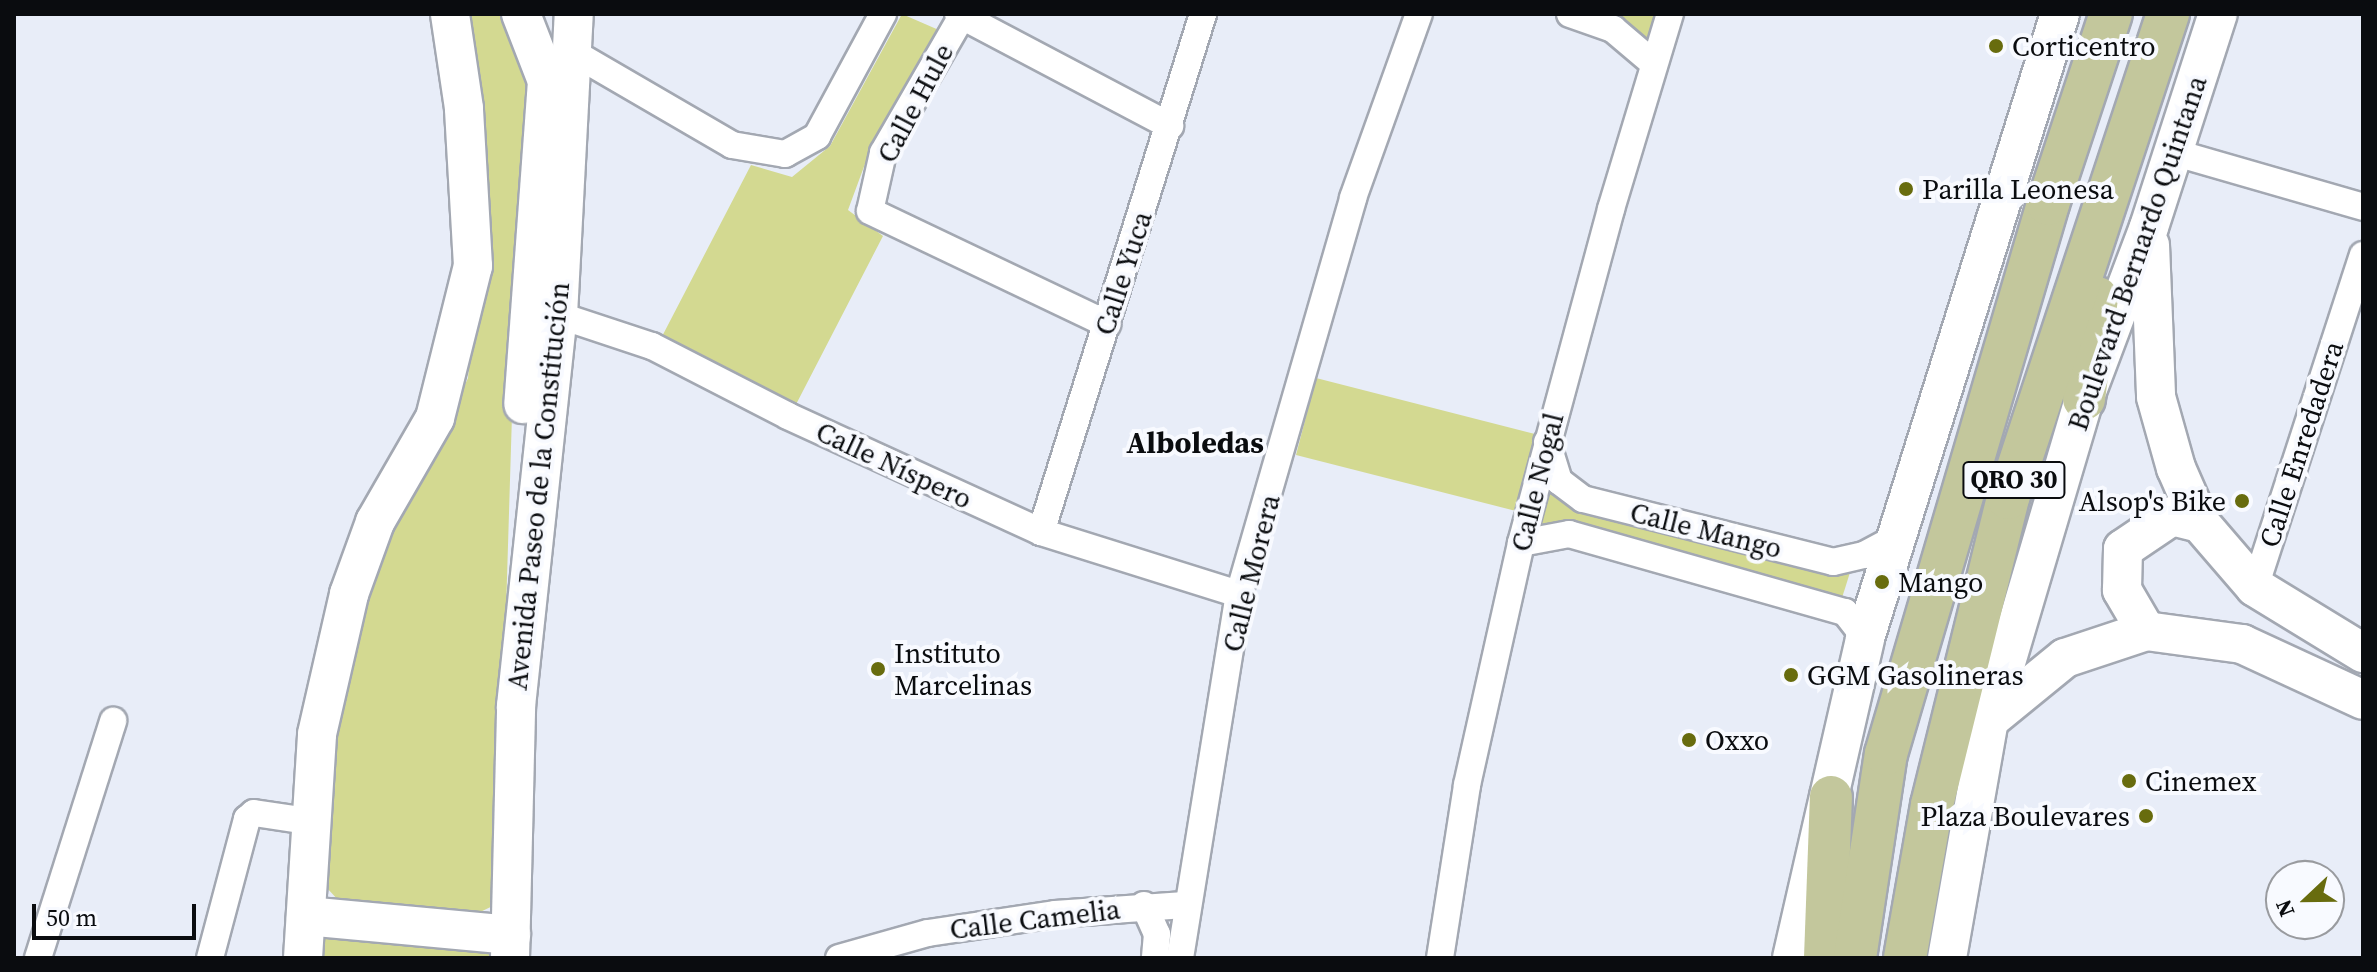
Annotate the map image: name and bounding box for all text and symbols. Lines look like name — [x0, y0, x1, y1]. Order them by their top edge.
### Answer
place label: Corticentro — [2012, 29, 2156, 63]
marker: Corticentro — [1987, 37, 2005, 55]
street label: Calle Hule — [870, 38, 960, 168]
street label: Boulevard Bernardo Quintana — [2060, 71, 2214, 435]
place label: Parilla Leonesa — [1922, 172, 2114, 206]
marker: Parilla Leonesa — [1897, 180, 1915, 198]
street label: Calle Yuca — [1087, 207, 1159, 339]
street label: Avenida Paseo de la Constitución — [500, 280, 576, 692]
street label: Calle Enredadera — [2252, 337, 2350, 551]
street label: Calle Nogal — [1504, 409, 1570, 555]
street label: Calle Níspero — [811, 414, 977, 516]
district label: Alboledas — [1126, 425, 1264, 461]
road number: QRO 30 — [1962, 458, 2066, 502]
place label: Alsop's Bike — [2079, 484, 2226, 518]
street label: Calle Morera — [1215, 491, 1287, 655]
marker: Alsop's Bike — [2233, 492, 2251, 510]
street label: Calle Mango — [1627, 495, 1785, 565]
place label: Mango — [1898, 565, 1983, 599]
marker: Mango — [1873, 573, 1891, 591]
place label: Instituto Marcelinas — [894, 636, 1032, 702]
place label: GGM Gasolineras — [1807, 658, 2024, 692]
marker: Instituto Marcelinas — [869, 660, 887, 678]
marker: GGM Gasolineras — [1782, 666, 1800, 684]
place label: Oxxo — [1705, 723, 1769, 757]
marker: Oxxo — [1680, 731, 1698, 749]
place label: Cinemex — [2145, 764, 2256, 798]
marker: Cinemex — [2120, 772, 2138, 790]
place label: Plaza Boulevares — [1920, 799, 2130, 833]
marker: Plaza Boulevares — [2137, 807, 2155, 825]
north arrow — [2265, 860, 2345, 940]
scale bar — [36, 888, 200, 938]
street label: Calle Camelia — [948, 892, 1122, 946]
text: N — [2268, 895, 2302, 921]
text: 50 m — [46, 901, 97, 934]

